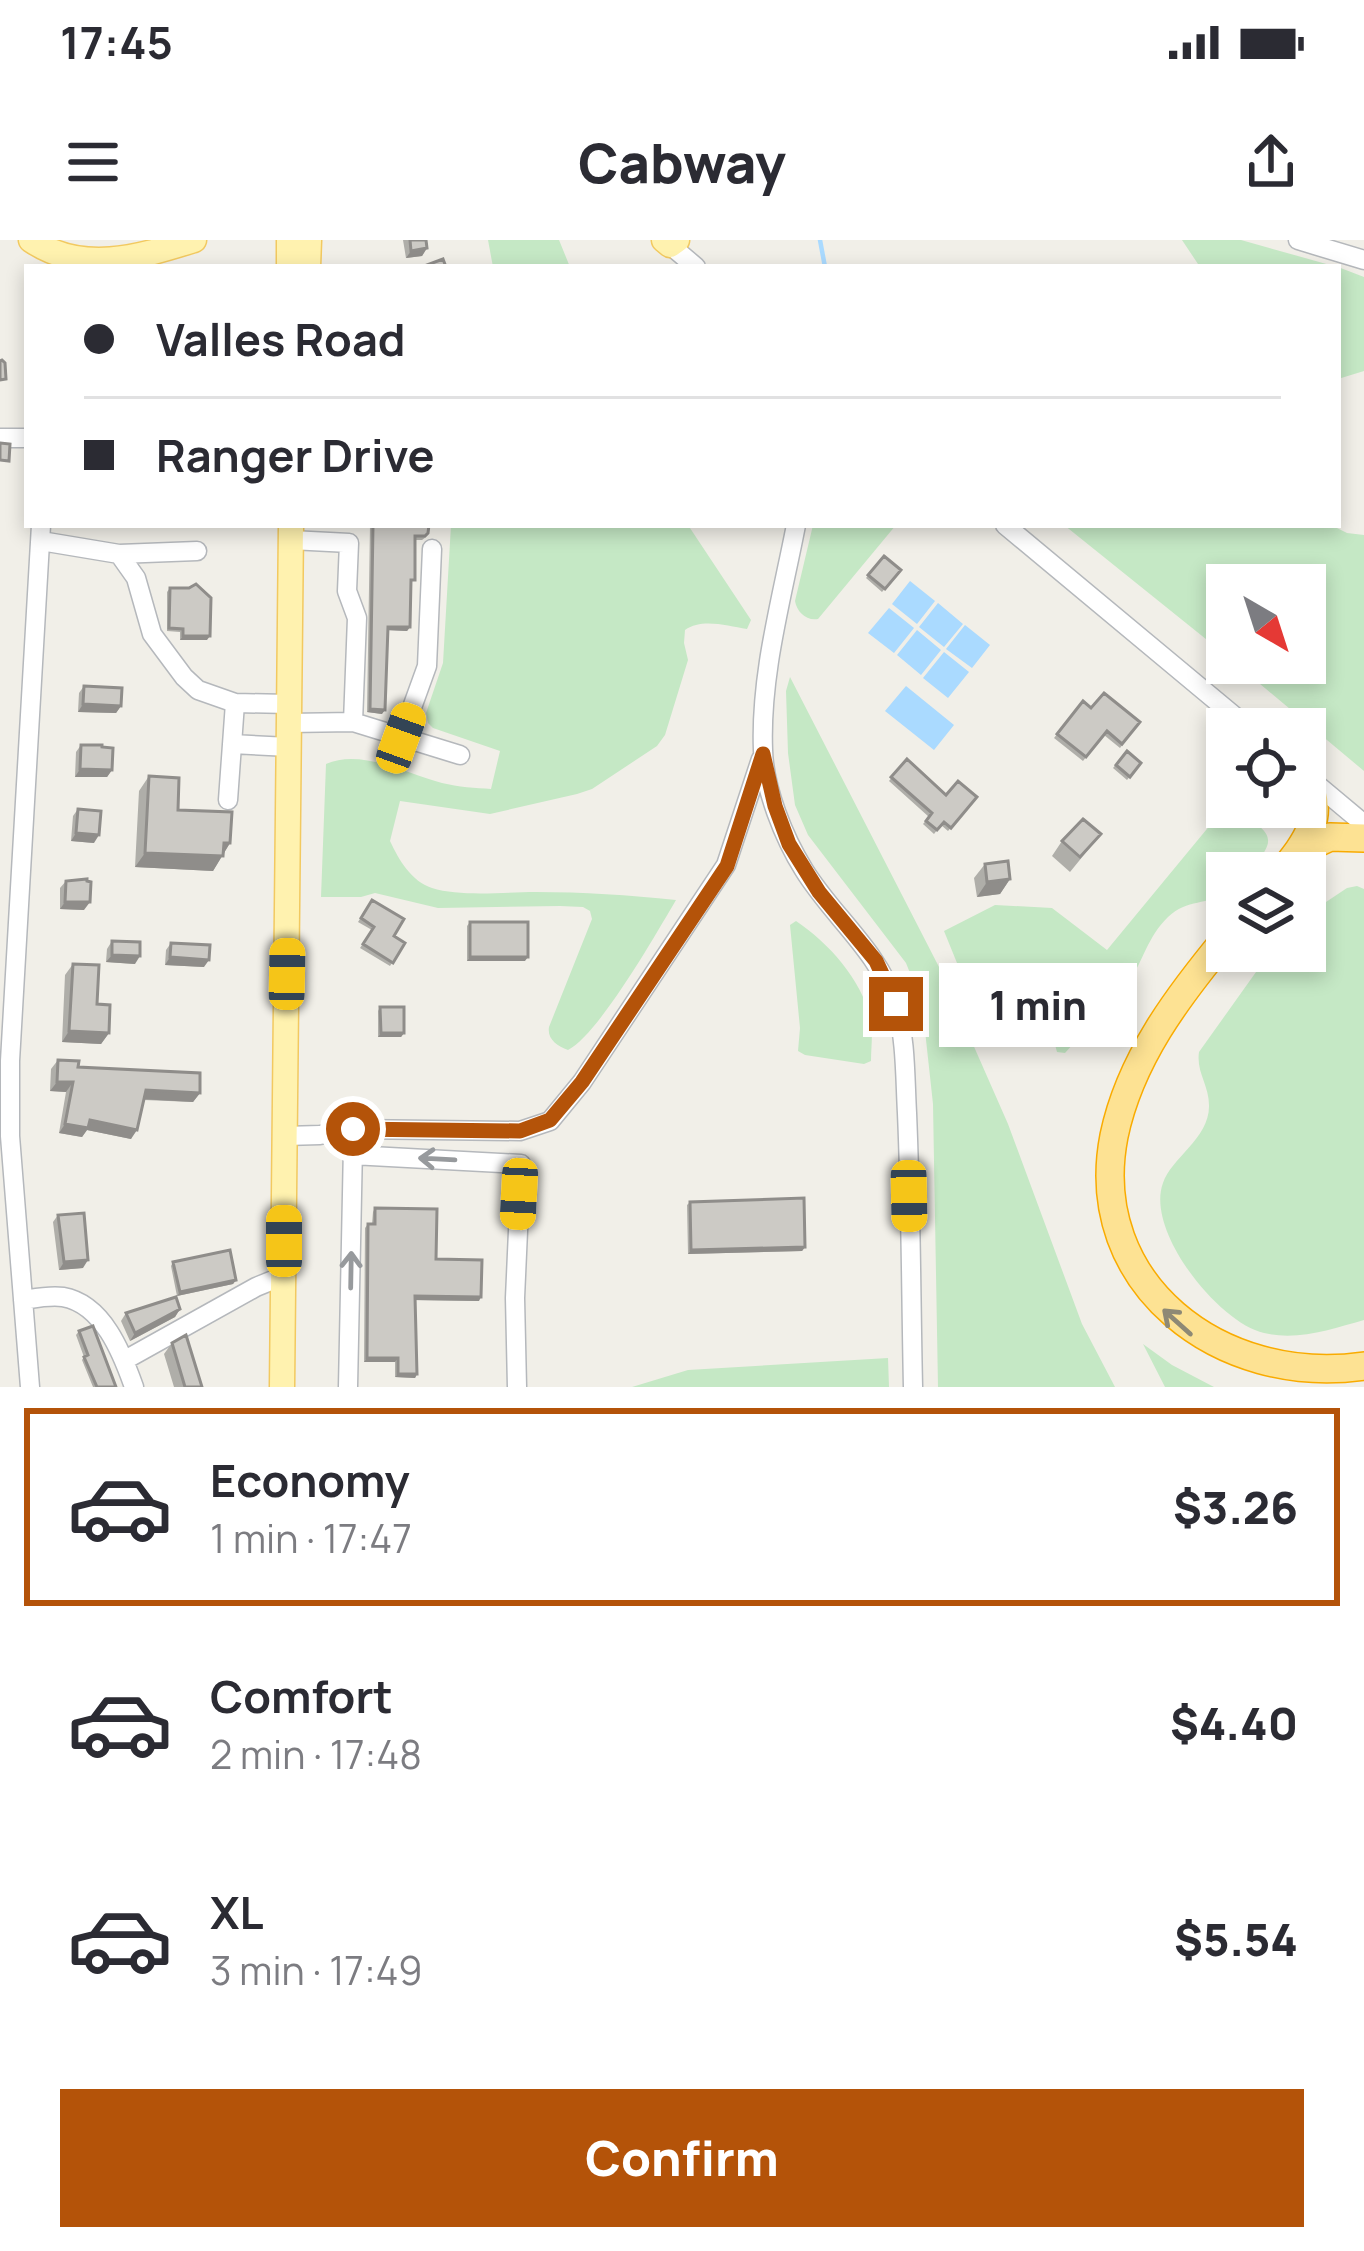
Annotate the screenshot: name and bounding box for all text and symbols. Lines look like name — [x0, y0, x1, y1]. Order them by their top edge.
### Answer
text: 17:45 — [60, 11, 173, 73]
text: Cabway — [578, 125, 786, 199]
icon: menu — [60, 129, 126, 195]
icon: share — [1238, 129, 1304, 195]
text: Valles Road — [156, 308, 406, 370]
text: Ranger Drive — [156, 424, 435, 486]
north arrow — [1206, 564, 1326, 684]
map controls — [1206, 564, 1326, 972]
car — [372, 698, 430, 778]
button: locate — [1206, 708, 1326, 828]
button: layers — [1206, 852, 1326, 972]
car — [268, 938, 306, 1010]
callout: 1 min — [938, 962, 1136, 1046]
route end — [869, 977, 923, 1031]
text: 1 min — [989, 978, 1087, 1032]
route start — [326, 1102, 380, 1156]
one-way arrow — [418, 1147, 457, 1170]
car — [499, 1157, 539, 1231]
car — [890, 1160, 928, 1232]
car — [266, 1205, 302, 1277]
one-way arrow — [340, 1251, 363, 1290]
one-way arrow — [1163, 1309, 1193, 1336]
text: Economy — [210, 1449, 410, 1511]
icon: car — [66, 1453, 174, 1561]
text: $3.26 — [1173, 1476, 1298, 1538]
text: 1 min · 17:47 — [210, 1511, 412, 1565]
text: Comfort — [210, 1665, 393, 1727]
icon: car — [66, 1669, 174, 1777]
text: $4.40 — [1170, 1692, 1298, 1754]
text: 2 min · 17:48 — [210, 1727, 422, 1781]
text: XL — [210, 1881, 264, 1943]
icon: car — [66, 1885, 174, 1993]
text: $5.54 — [1174, 1908, 1298, 1970]
text: 3 min · 17:49 — [210, 1943, 422, 1997]
button: Confirm — [60, 2089, 1304, 2227]

